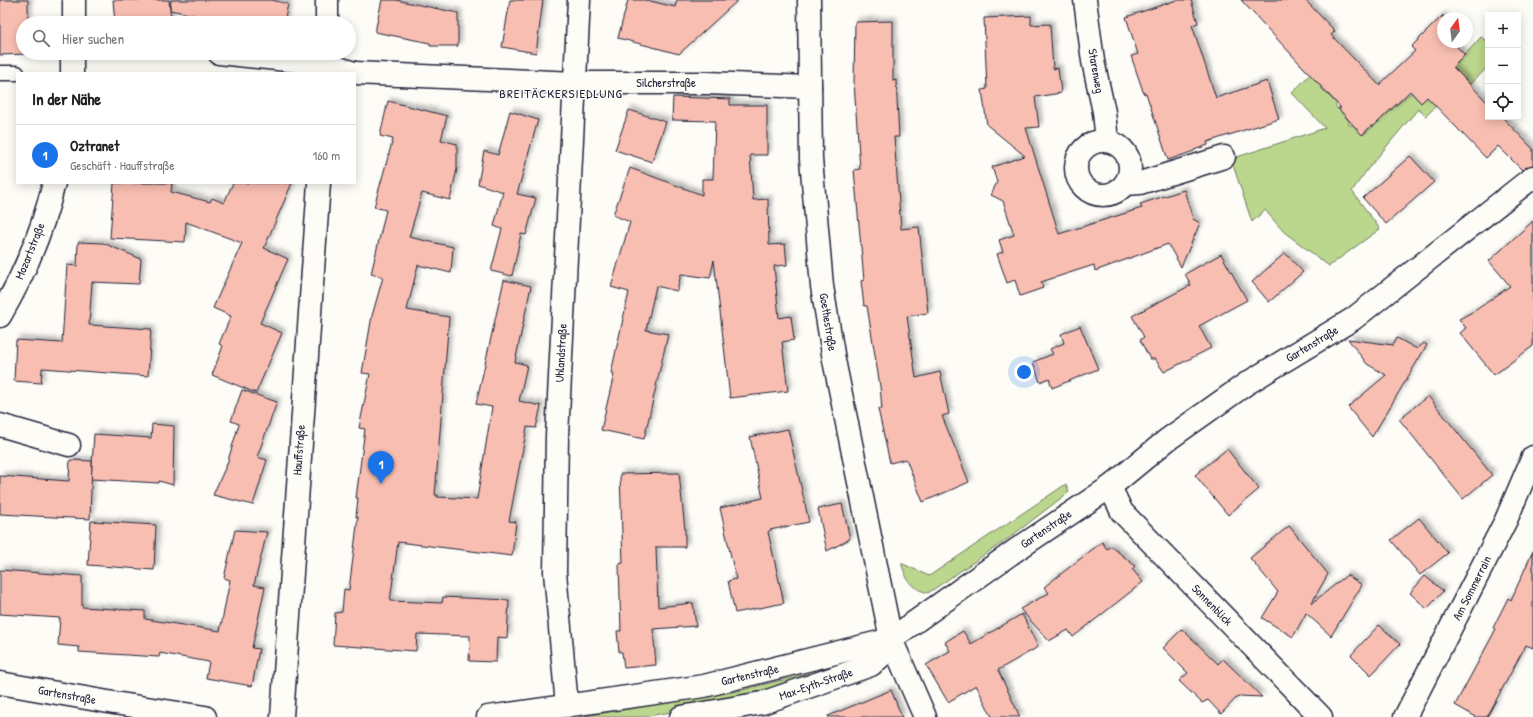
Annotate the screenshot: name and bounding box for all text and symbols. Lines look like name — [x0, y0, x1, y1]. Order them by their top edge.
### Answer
north arrow — [1437, 12, 1473, 48]
map controls — [1485, 12, 1521, 120]
button: + — [1485, 12, 1521, 48]
search box — [16, 16, 356, 60]
icon: search — [30, 27, 52, 49]
text: Hier suchen — [62, 28, 124, 49]
street label: Starenweg — [1084, 47, 1109, 94]
button: − — [1485, 48, 1521, 84]
street label: Silcherstraße — [636, 74, 696, 91]
district label: BREITÄCKERSIEDLUNG — [499, 84, 623, 102]
button: locate — [1485, 84, 1521, 120]
text: In der Nähe — [32, 87, 101, 110]
text: Oztranet — [70, 135, 120, 156]
text: 1 — [43, 146, 47, 164]
text: 160 m — [312, 146, 340, 164]
text: Geschäft · Hauffstraße — [70, 156, 175, 174]
street label: Mozartstraße — [10, 220, 49, 282]
street label: Goethestraße — [816, 292, 842, 352]
street label: Gartenstraße — [1282, 321, 1341, 366]
street label: Uhlandstraße — [550, 323, 571, 383]
your location — [1014, 362, 1034, 382]
street label: Hauffstraße — [288, 424, 309, 476]
pin: 1 — [368, 451, 394, 484]
street label: Gartenstraße — [1017, 505, 1075, 552]
street label: Am Sommerrain — [1448, 553, 1495, 623]
street label: Sonnenblick — [1188, 580, 1236, 629]
street label: Gartenstraße — [719, 660, 781, 689]
street label: Max-Eyth-Straße — [777, 663, 855, 704]
street label: Gartenstraße — [37, 681, 98, 708]

